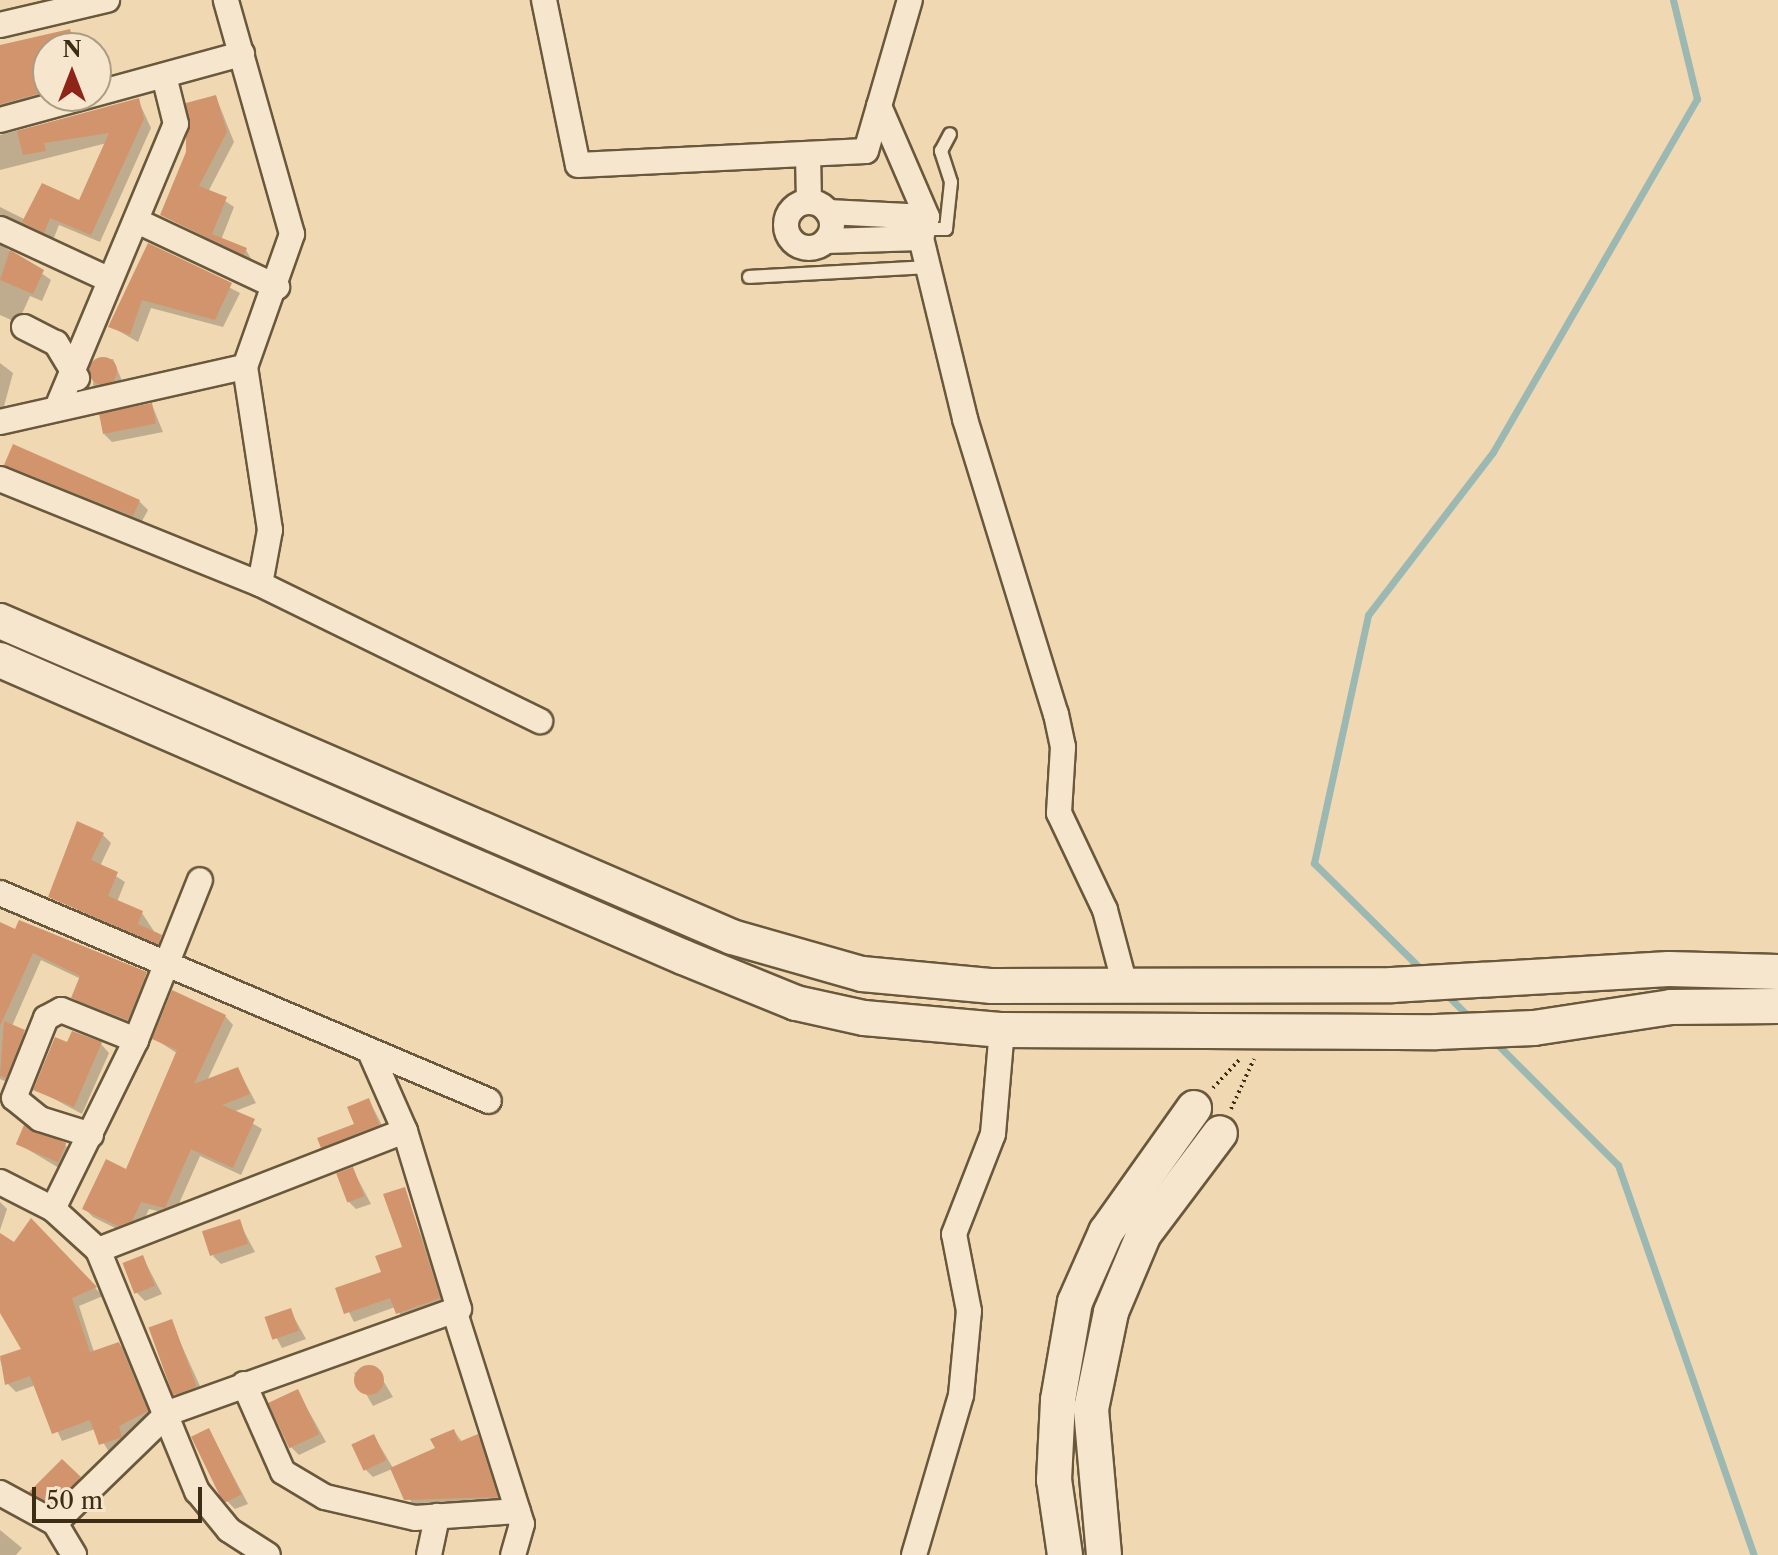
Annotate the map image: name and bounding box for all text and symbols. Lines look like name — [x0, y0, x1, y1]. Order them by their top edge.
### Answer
north arrow — [32, 32, 112, 112]
text: N — [62, 36, 82, 63]
scale bar — [36, 1471, 206, 1521]
text: 50 m — [46, 1486, 103, 1515]

